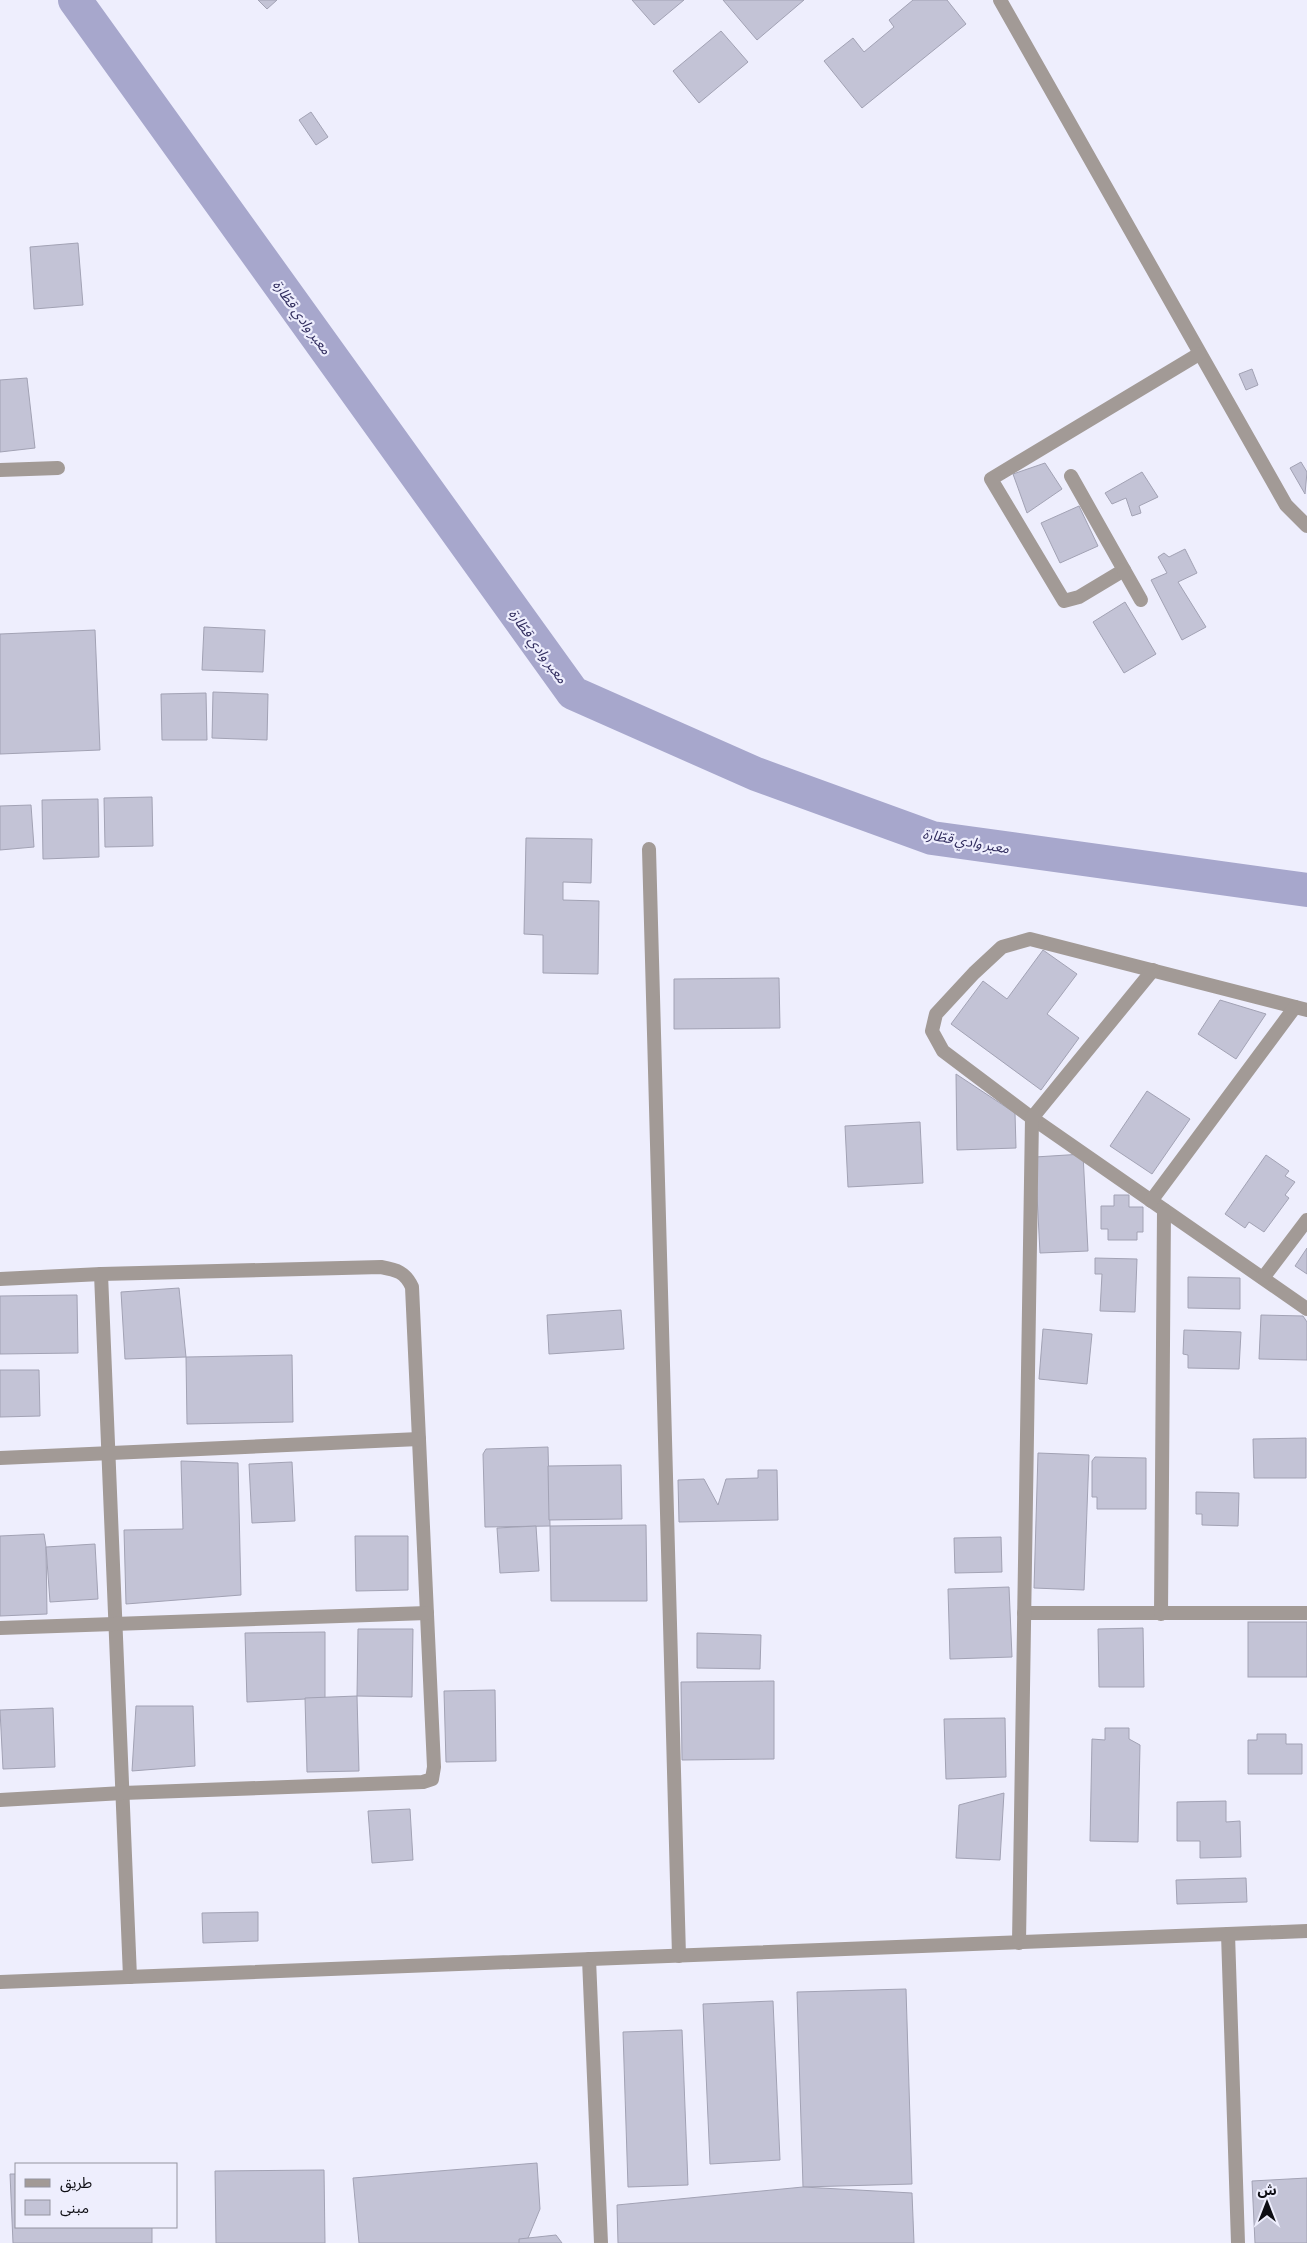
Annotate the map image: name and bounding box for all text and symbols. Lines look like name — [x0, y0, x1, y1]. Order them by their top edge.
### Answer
water label: معبر وادي قطّارة — [267, 275, 337, 360]
water label: معبر وادي قطّارة — [503, 604, 573, 689]
water label: معبر وادي قطّارة — [921, 823, 1012, 860]
legend — [15, 2163, 178, 2228]
text: طريق — [60, 2170, 92, 2193]
north arrow — [1242, 2178, 1292, 2228]
text: ش — [1257, 2179, 1277, 2199]
text: مبنى — [60, 2195, 89, 2218]

